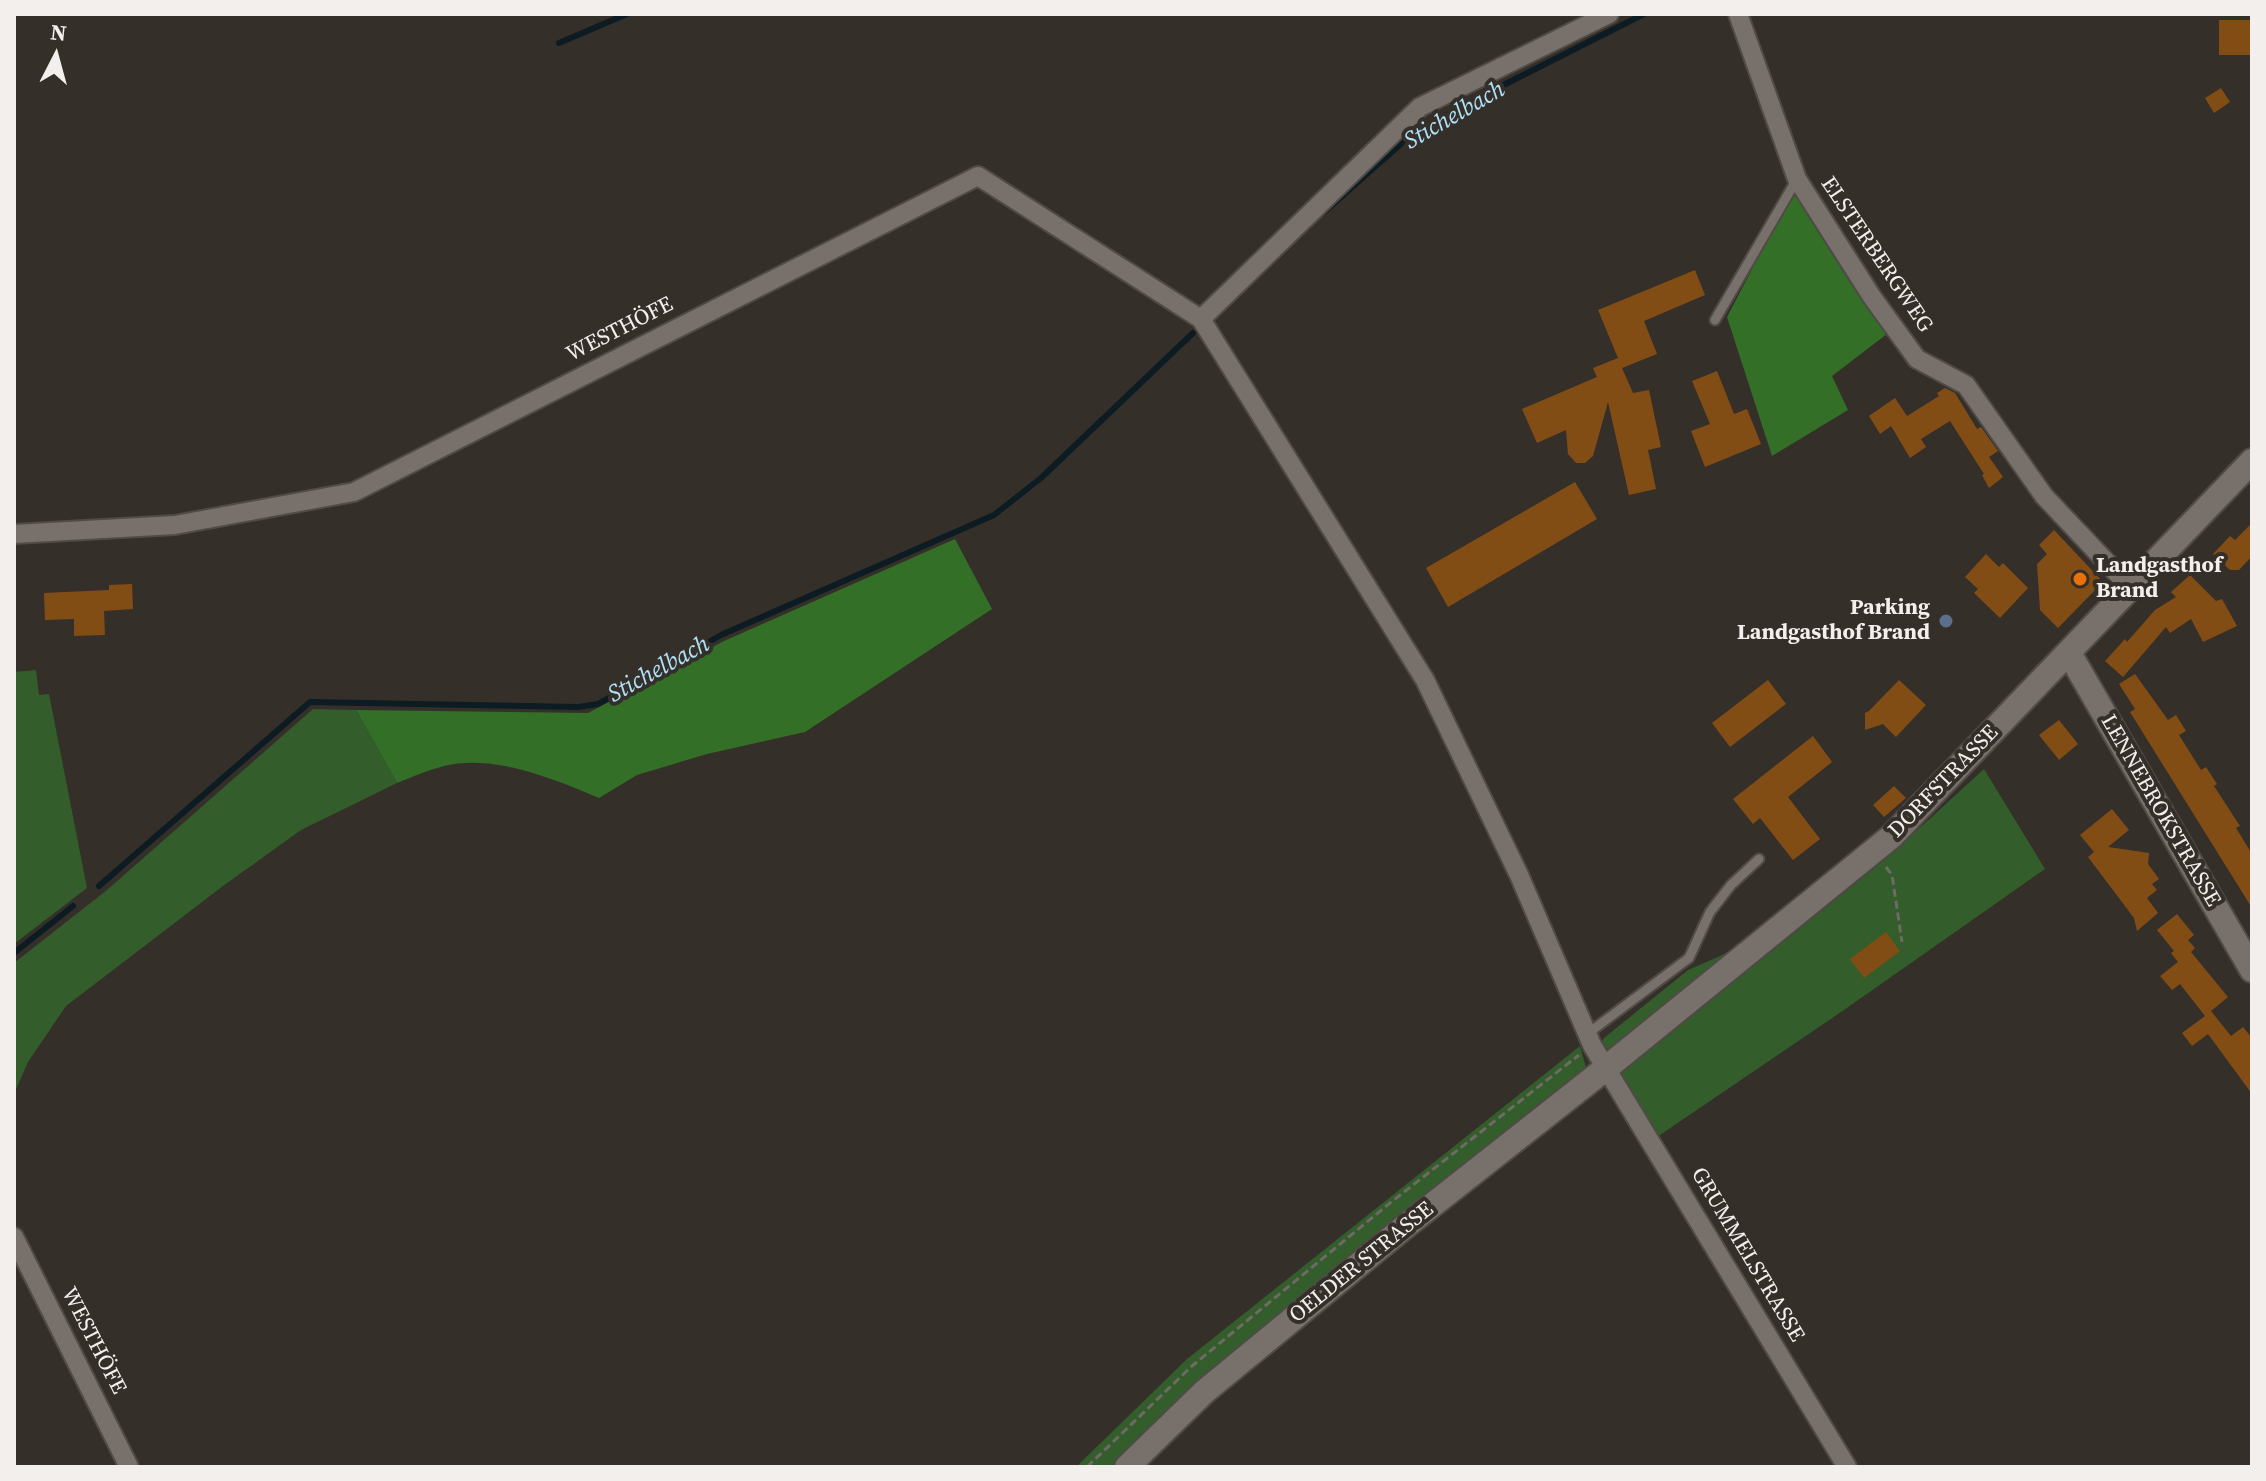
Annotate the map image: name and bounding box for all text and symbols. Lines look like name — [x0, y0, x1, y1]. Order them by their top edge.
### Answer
north arrow — [16, 16, 96, 96]
text: N — [49, 16, 68, 48]
water label: Stichelbach — [1399, 76, 1511, 156]
street label: ELSTERBERGWEG — [1814, 172, 1938, 338]
street label: WESTHÖFE — [562, 292, 678, 368]
place label: Landgasthof Brand — [2096, 553, 2222, 604]
marker: Landgasthof Brand — [2071, 570, 2089, 588]
place label: Parking Landgasthof Brand — [1737, 595, 1930, 646]
marker: Parking Landgasthof Brand — [1937, 612, 1955, 630]
water label: Stichelbach — [603, 630, 715, 710]
street label: LENNEBROKSTRASSE — [2094, 710, 2226, 912]
street label: DORFSTRASSE — [1884, 720, 2004, 844]
street label: GRUMMELSTRASSE — [1685, 1163, 1809, 1347]
street label: OELDER STRASSE — [1285, 1197, 1439, 1329]
street label: WESTHÖFE — [55, 1283, 131, 1399]

